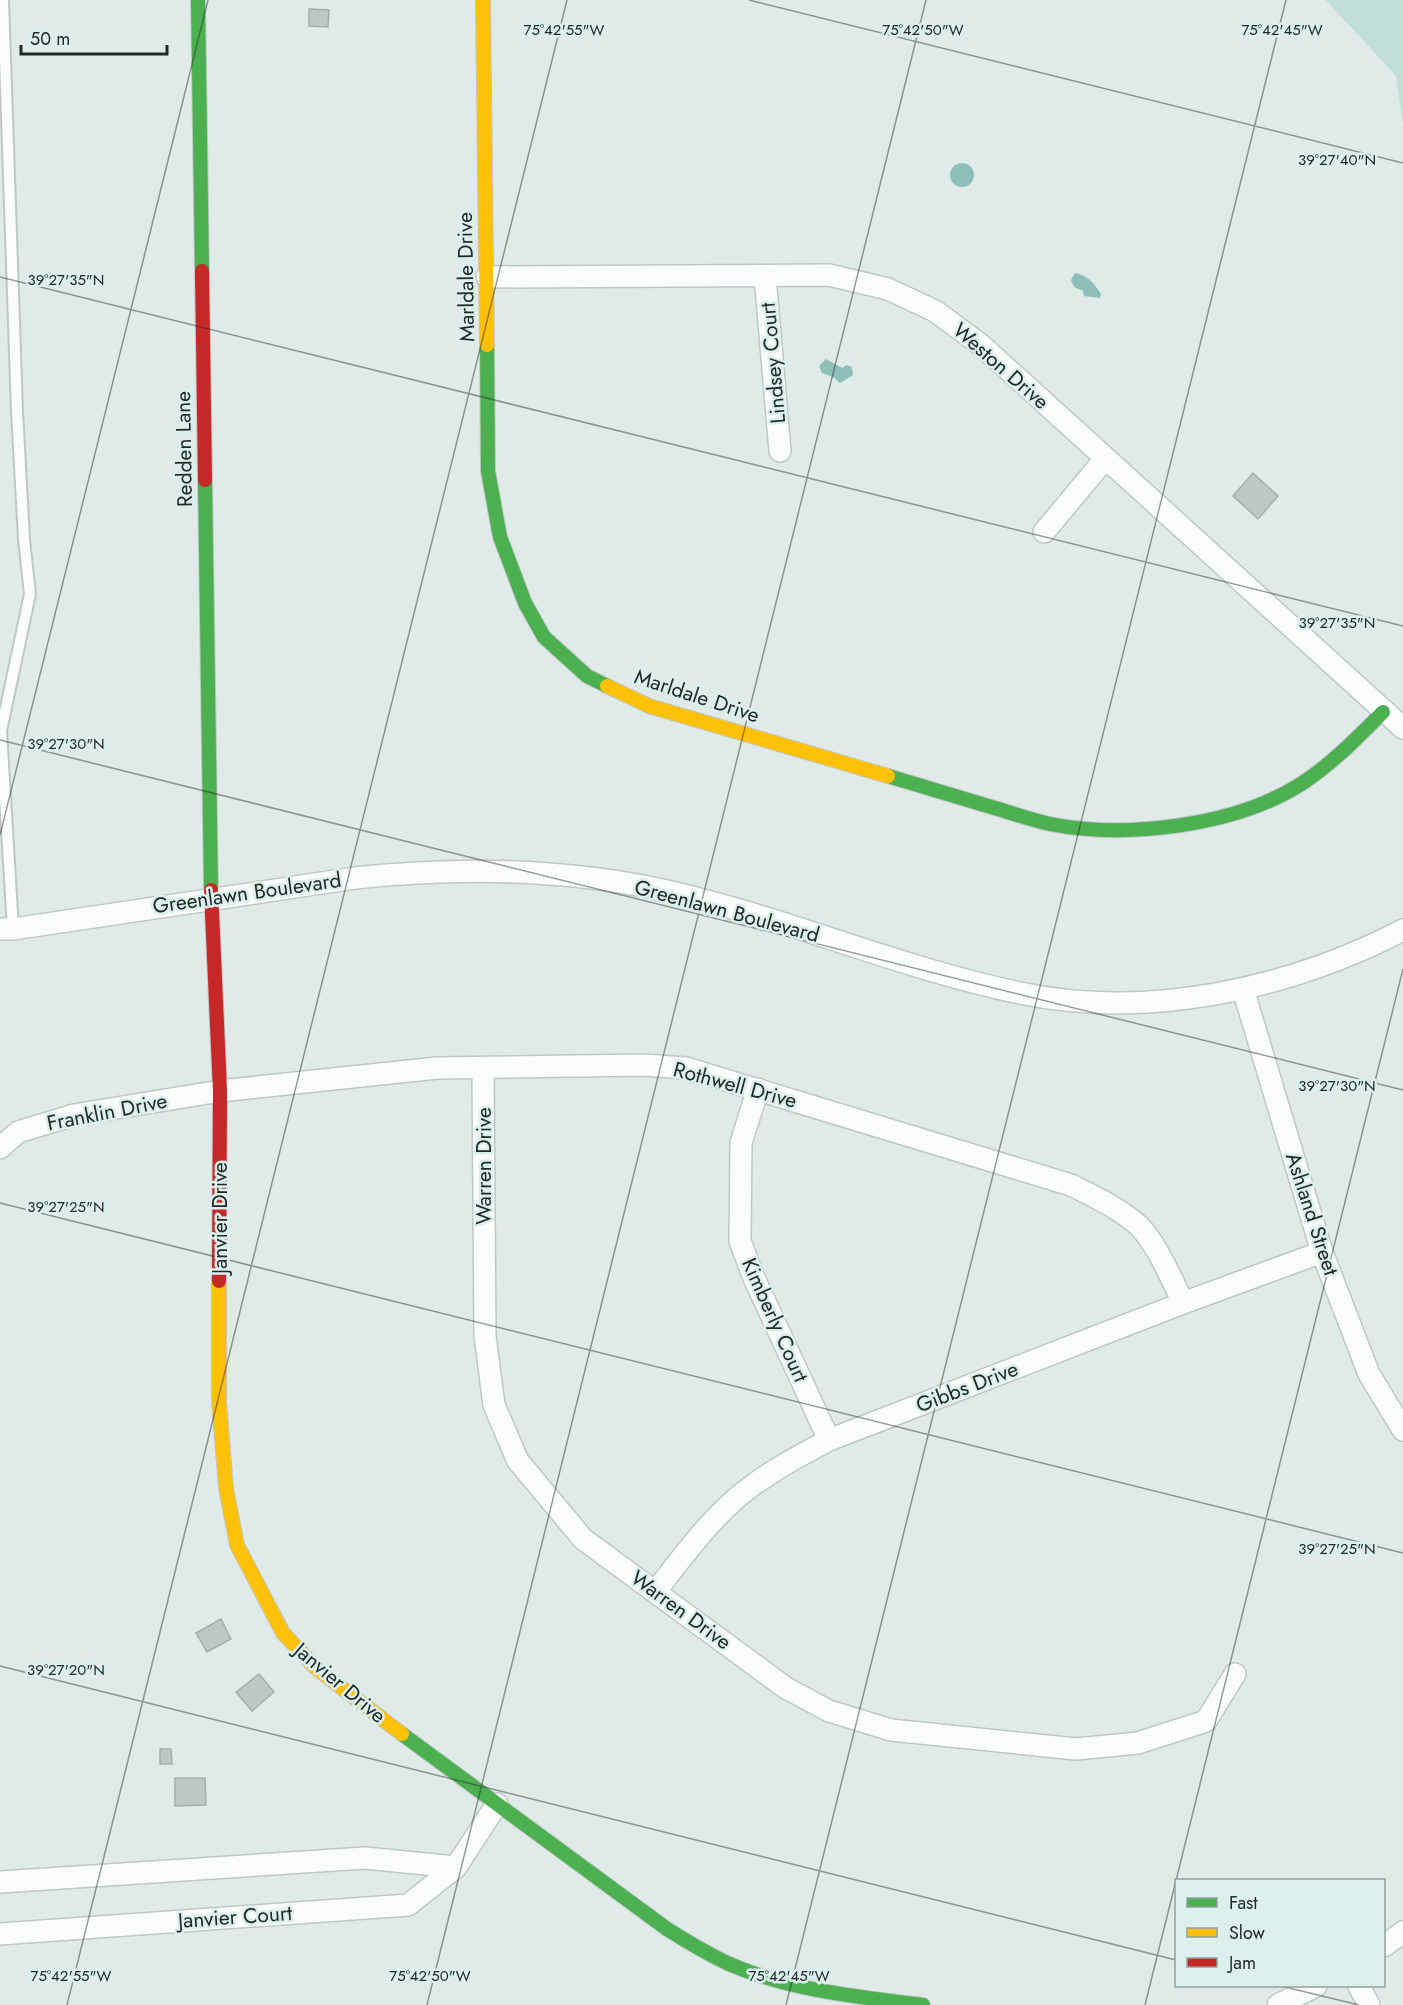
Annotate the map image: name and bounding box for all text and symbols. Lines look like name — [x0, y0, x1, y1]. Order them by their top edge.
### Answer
scale bar — [21, 18, 166, 56]
text: 75°42'55"W — [524, 19, 605, 41]
text: 75°42'50"W — [882, 19, 964, 41]
text: 75°42'45"W — [1241, 19, 1323, 41]
text: 50 m — [30, 26, 70, 52]
text: 39°27'40"N — [1298, 149, 1376, 171]
street label: Marldale Drive — [450, 212, 482, 342]
text: 39°27'35"N — [28, 269, 104, 291]
street label: Lindsey Court — [753, 301, 793, 425]
street label: Weston Drive — [946, 316, 1056, 416]
street label: Redden Lane — [168, 391, 200, 507]
text: 39°27'35"N — [1299, 612, 1375, 634]
street label: Marldale Drive — [631, 662, 764, 730]
text: 39°27'30"N — [27, 733, 105, 755]
street label: Greenlawn Boulevard — [151, 865, 343, 921]
street label: Greenlawn Boulevard — [631, 872, 823, 950]
street label: Rothwell Drive — [670, 1054, 800, 1116]
text: 39°27'30"N — [1298, 1075, 1376, 1097]
street label: Franklin Drive — [44, 1086, 170, 1138]
street label: Warren Drive — [469, 1107, 499, 1225]
street label: Ashland Street — [1278, 1149, 1346, 1279]
street label: Janvier Drive — [205, 1162, 235, 1277]
text: 39°27'25"N — [27, 1196, 105, 1218]
street label: Kimberly Court — [734, 1253, 816, 1387]
street label: Gibbs Drive — [912, 1354, 1023, 1420]
text: 39°27'25"N — [1298, 1538, 1376, 1560]
street label: Warren Drive — [625, 1563, 738, 1657]
street label: Janvier Drive — [285, 1634, 393, 1731]
text: 39°27'20"N — [27, 1659, 105, 1681]
legend — [1175, 1879, 1385, 1987]
text: Fast — [1229, 1890, 1258, 1916]
street label: Janvier Court — [174, 1898, 293, 1936]
text: Slow — [1229, 1920, 1266, 1946]
text: Jam — [1227, 1950, 1256, 1976]
text: 75°42'55"W — [31, 1965, 112, 1987]
text: 75°42'50"W — [389, 1965, 471, 1987]
text: 75°42'45"W — [748, 1965, 830, 1987]

